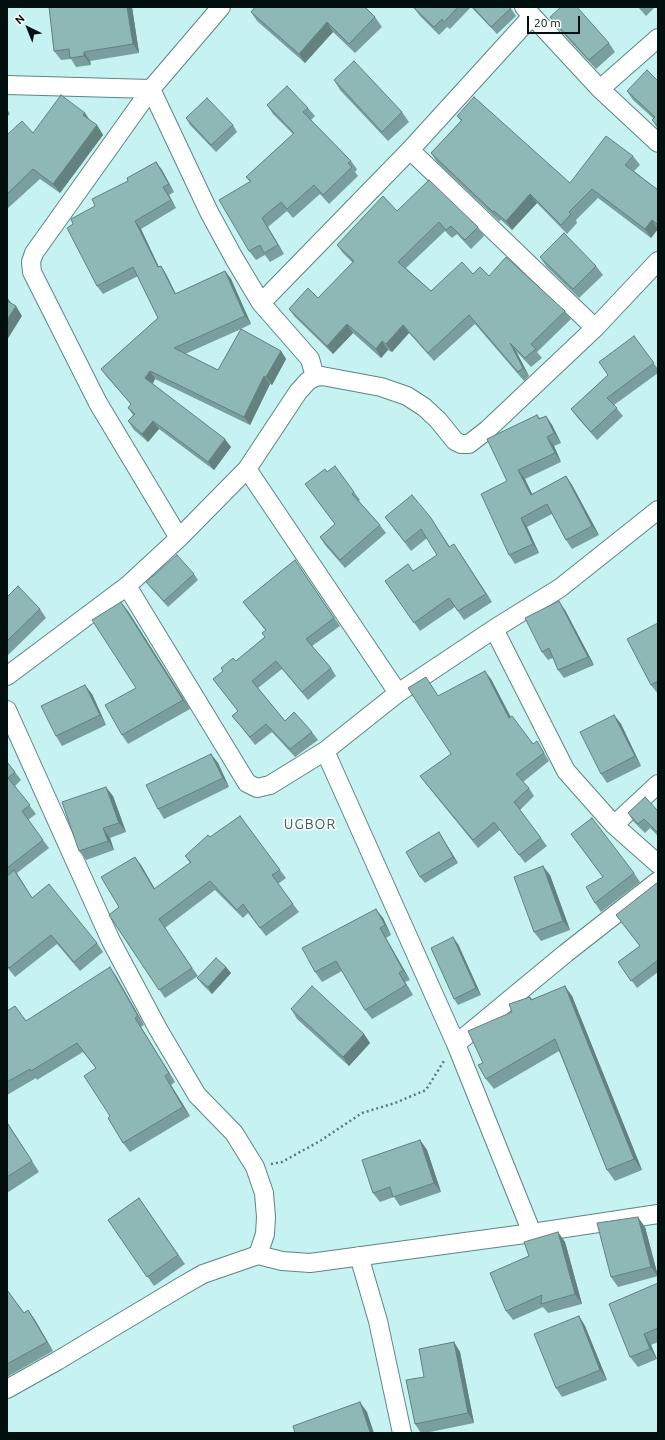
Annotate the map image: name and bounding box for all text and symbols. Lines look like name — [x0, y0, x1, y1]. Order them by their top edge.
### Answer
north arrow — [8, 8, 48, 48]
scale bar — [529, 8, 582, 34]
text: N — [13, 12, 27, 26]
text: 20 m — [534, 16, 561, 29]
district label: UGBOR — [284, 816, 336, 832]

